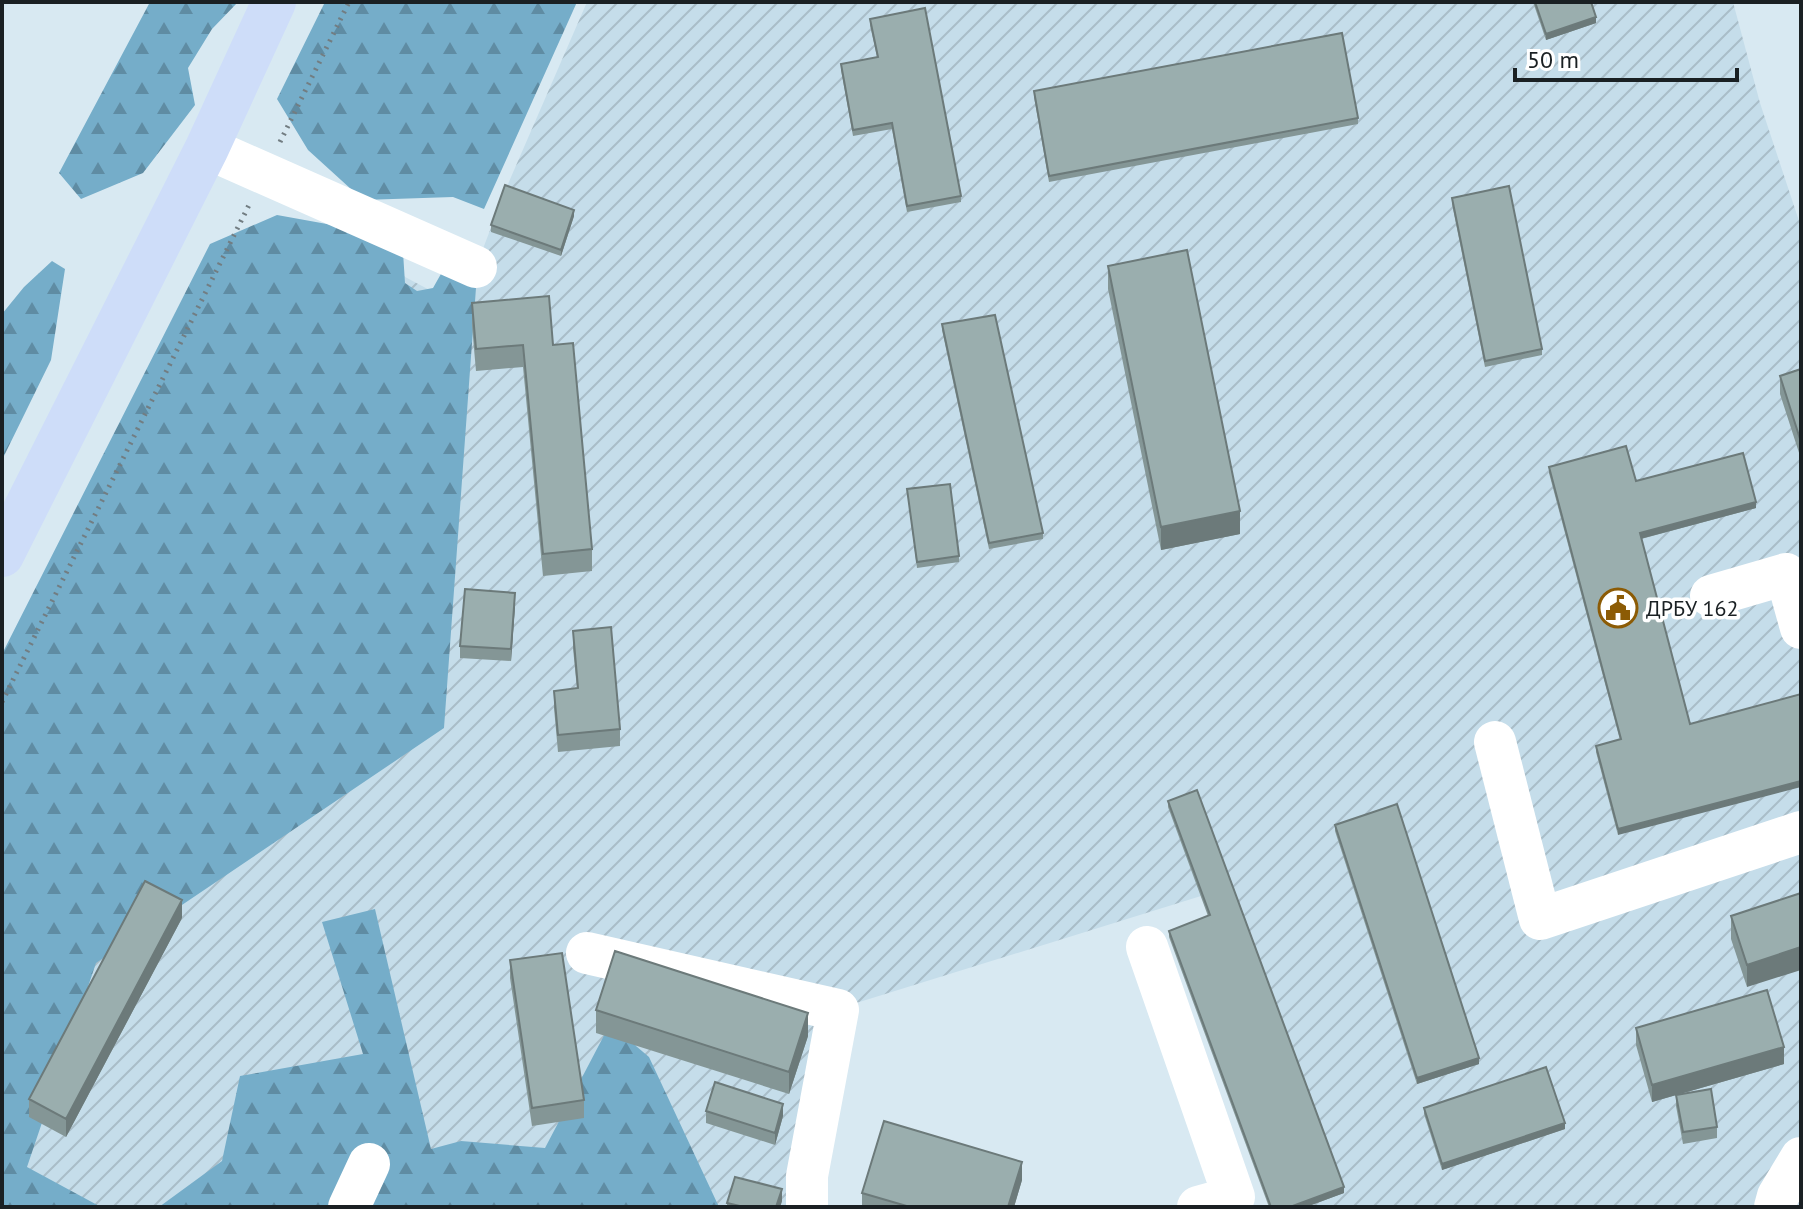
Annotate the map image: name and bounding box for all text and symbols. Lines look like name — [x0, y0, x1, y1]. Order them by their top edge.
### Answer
scale bar — [1515, 32, 1737, 82]
text: 50 m — [1527, 44, 1579, 75]
public building icon: ДРБУ 162 — [1597, 587, 1639, 629]
place label: ДРБУ 162 — [1646, 594, 1738, 622]

